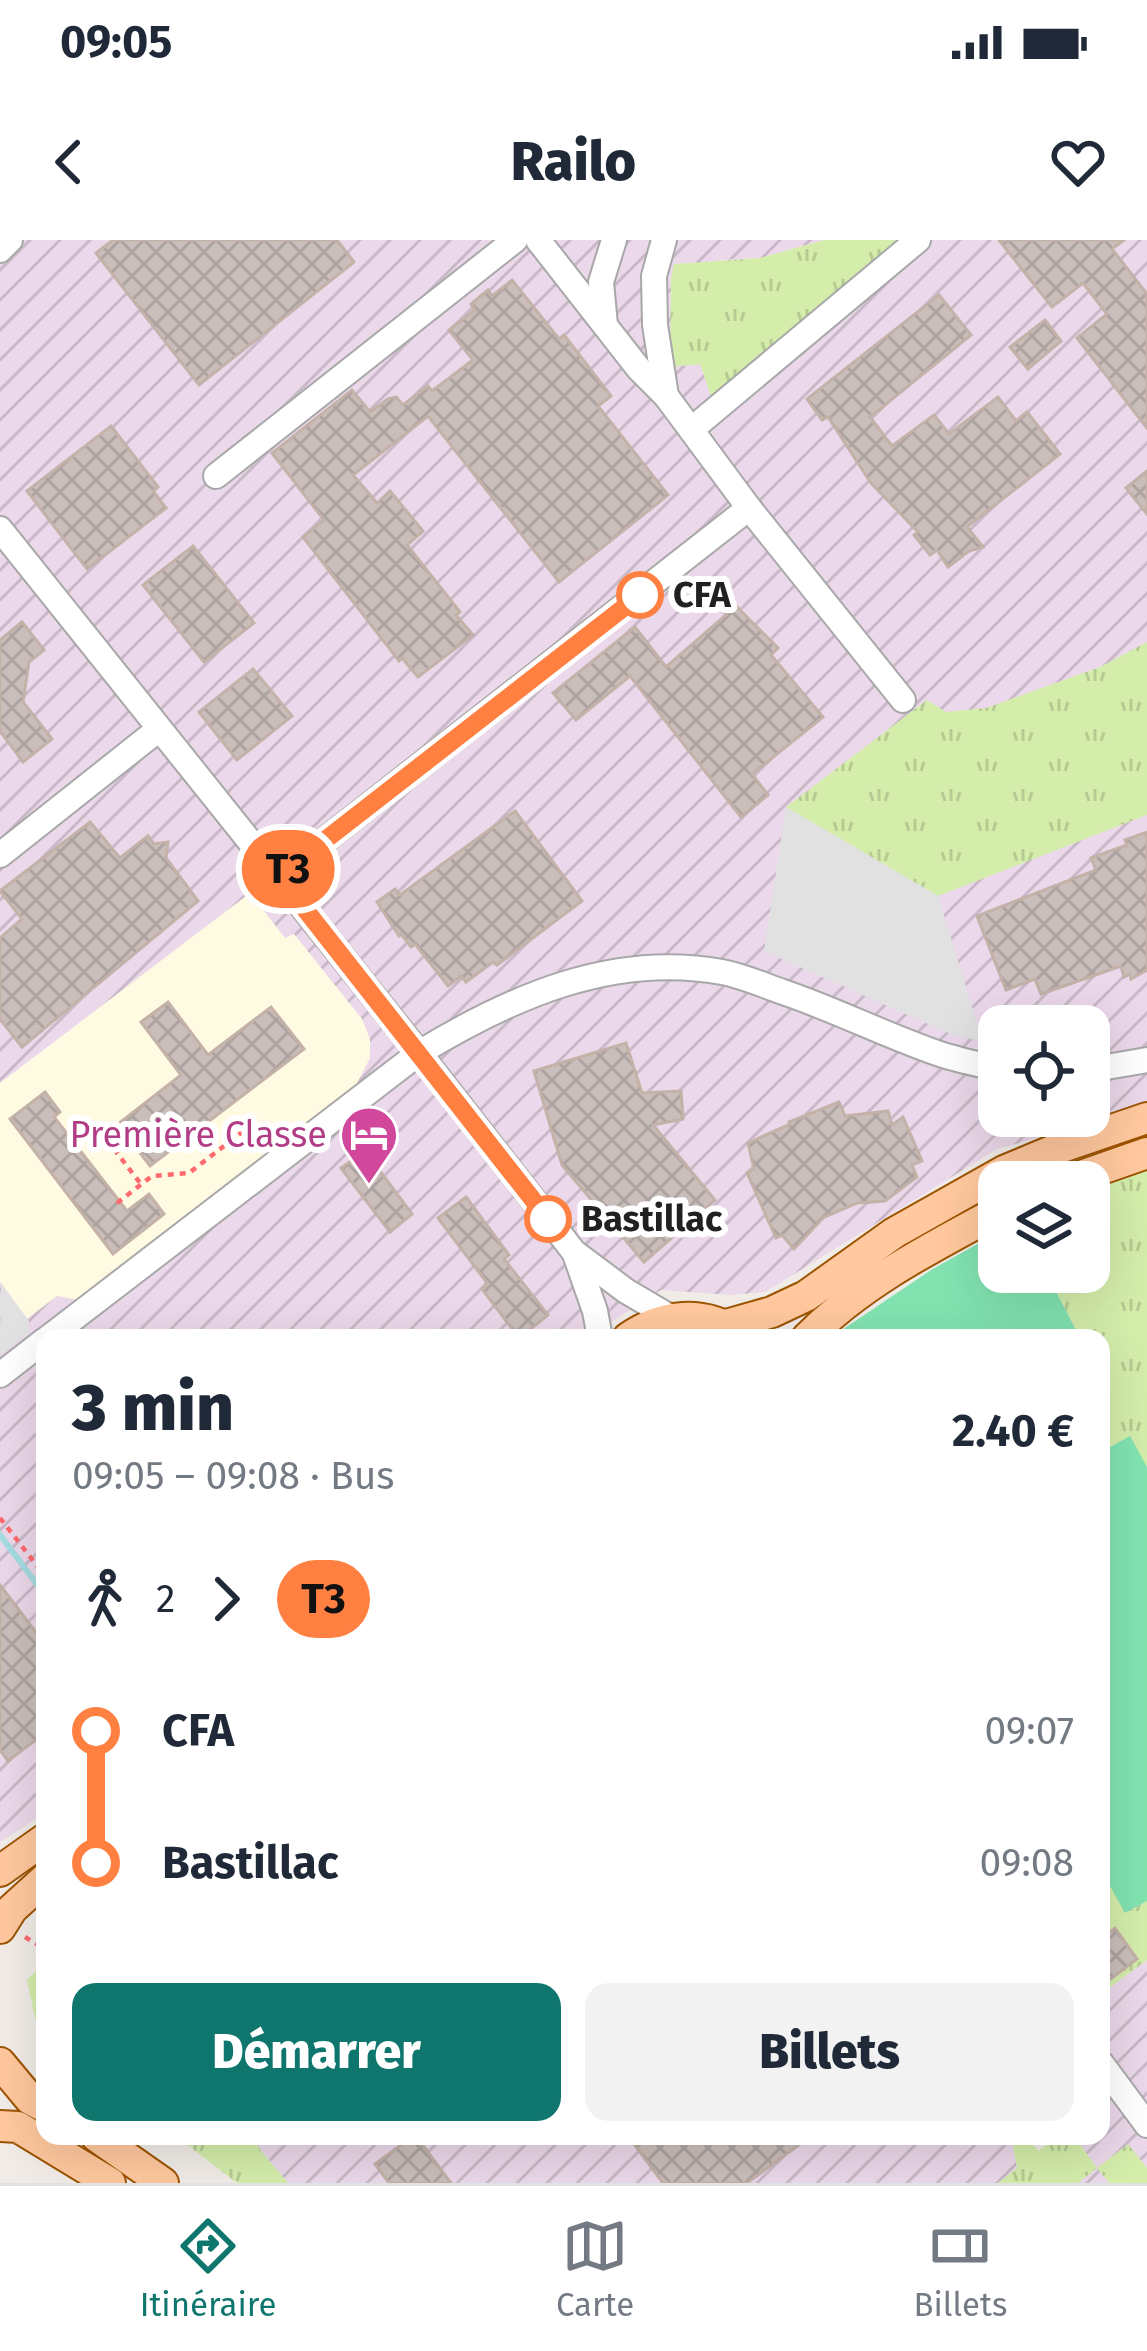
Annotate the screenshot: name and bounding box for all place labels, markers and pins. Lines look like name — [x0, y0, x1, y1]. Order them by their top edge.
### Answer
marker: CFA — [618, 573, 662, 617]
place label: CFA — [673, 573, 731, 617]
hotel icon: Première Classe — [338, 1104, 400, 1186]
place label: Première Classe — [69, 1113, 327, 1157]
marker: Bastillac — [526, 1197, 570, 1241]
place label: Bastillac — [581, 1197, 723, 1241]

